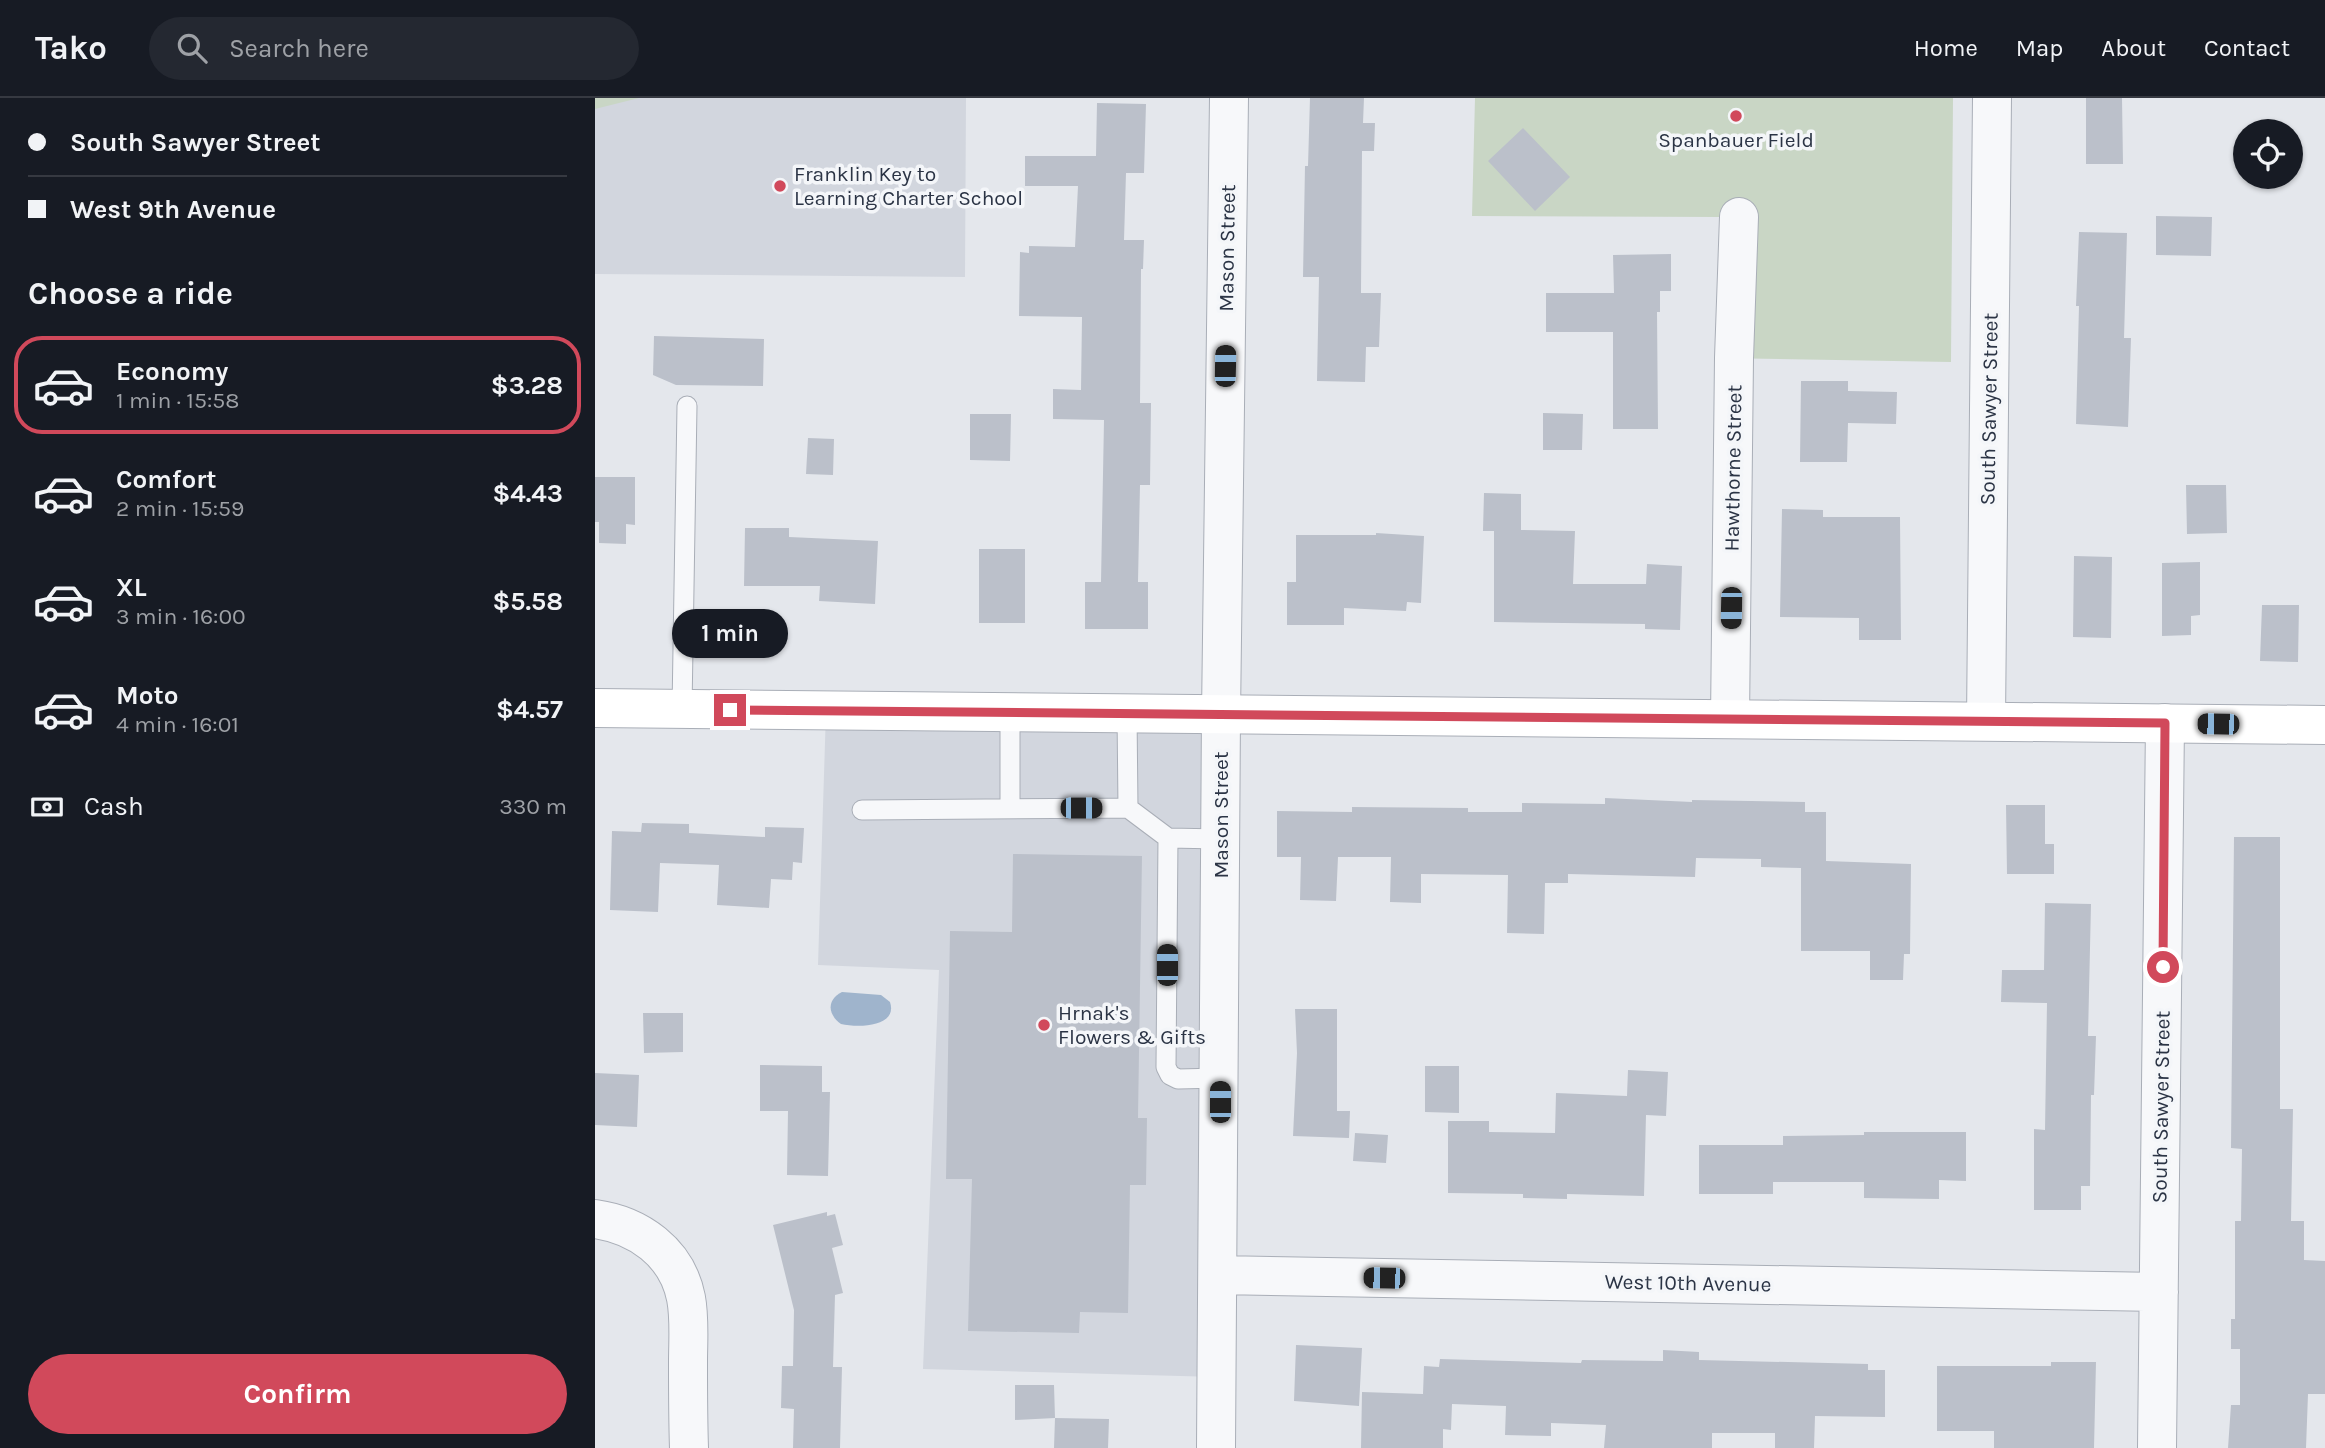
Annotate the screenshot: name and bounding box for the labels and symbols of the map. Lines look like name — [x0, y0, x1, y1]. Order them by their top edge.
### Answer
marker: Spanbauer Field — [1728, 108, 1744, 124]
place label: Spanbauer Field — [1658, 128, 1814, 152]
place label: Franklin Key to Learning Charter School — [794, 162, 1023, 210]
marker: Franklin Key to Learning Charter School — [772, 178, 788, 194]
street label: Mason Street — [1214, 184, 1240, 312]
street label: South Sawyer Street — [1975, 312, 2003, 506]
car — [1215, 345, 1236, 387]
street label: Hawthorne Street — [1720, 384, 1746, 551]
car — [1721, 587, 1742, 629]
callout: 1 min — [672, 608, 788, 658]
route end — [714, 694, 746, 726]
car — [2197, 713, 2240, 735]
street label: Mason Street — [1209, 751, 1233, 879]
car — [1061, 798, 1103, 819]
car — [1157, 944, 1178, 986]
route start — [2147, 951, 2179, 983]
place label: Hrnak's Flowers & Gifts — [1058, 1001, 1206, 1049]
street label: South Sawyer Street — [2147, 1010, 2175, 1204]
marker: Hrnak's Flowers & Gifts — [1036, 1017, 1052, 1033]
car — [1210, 1081, 1231, 1123]
car — [1363, 1267, 1406, 1289]
street label: West 10th Avenue — [1604, 1270, 1772, 1296]

